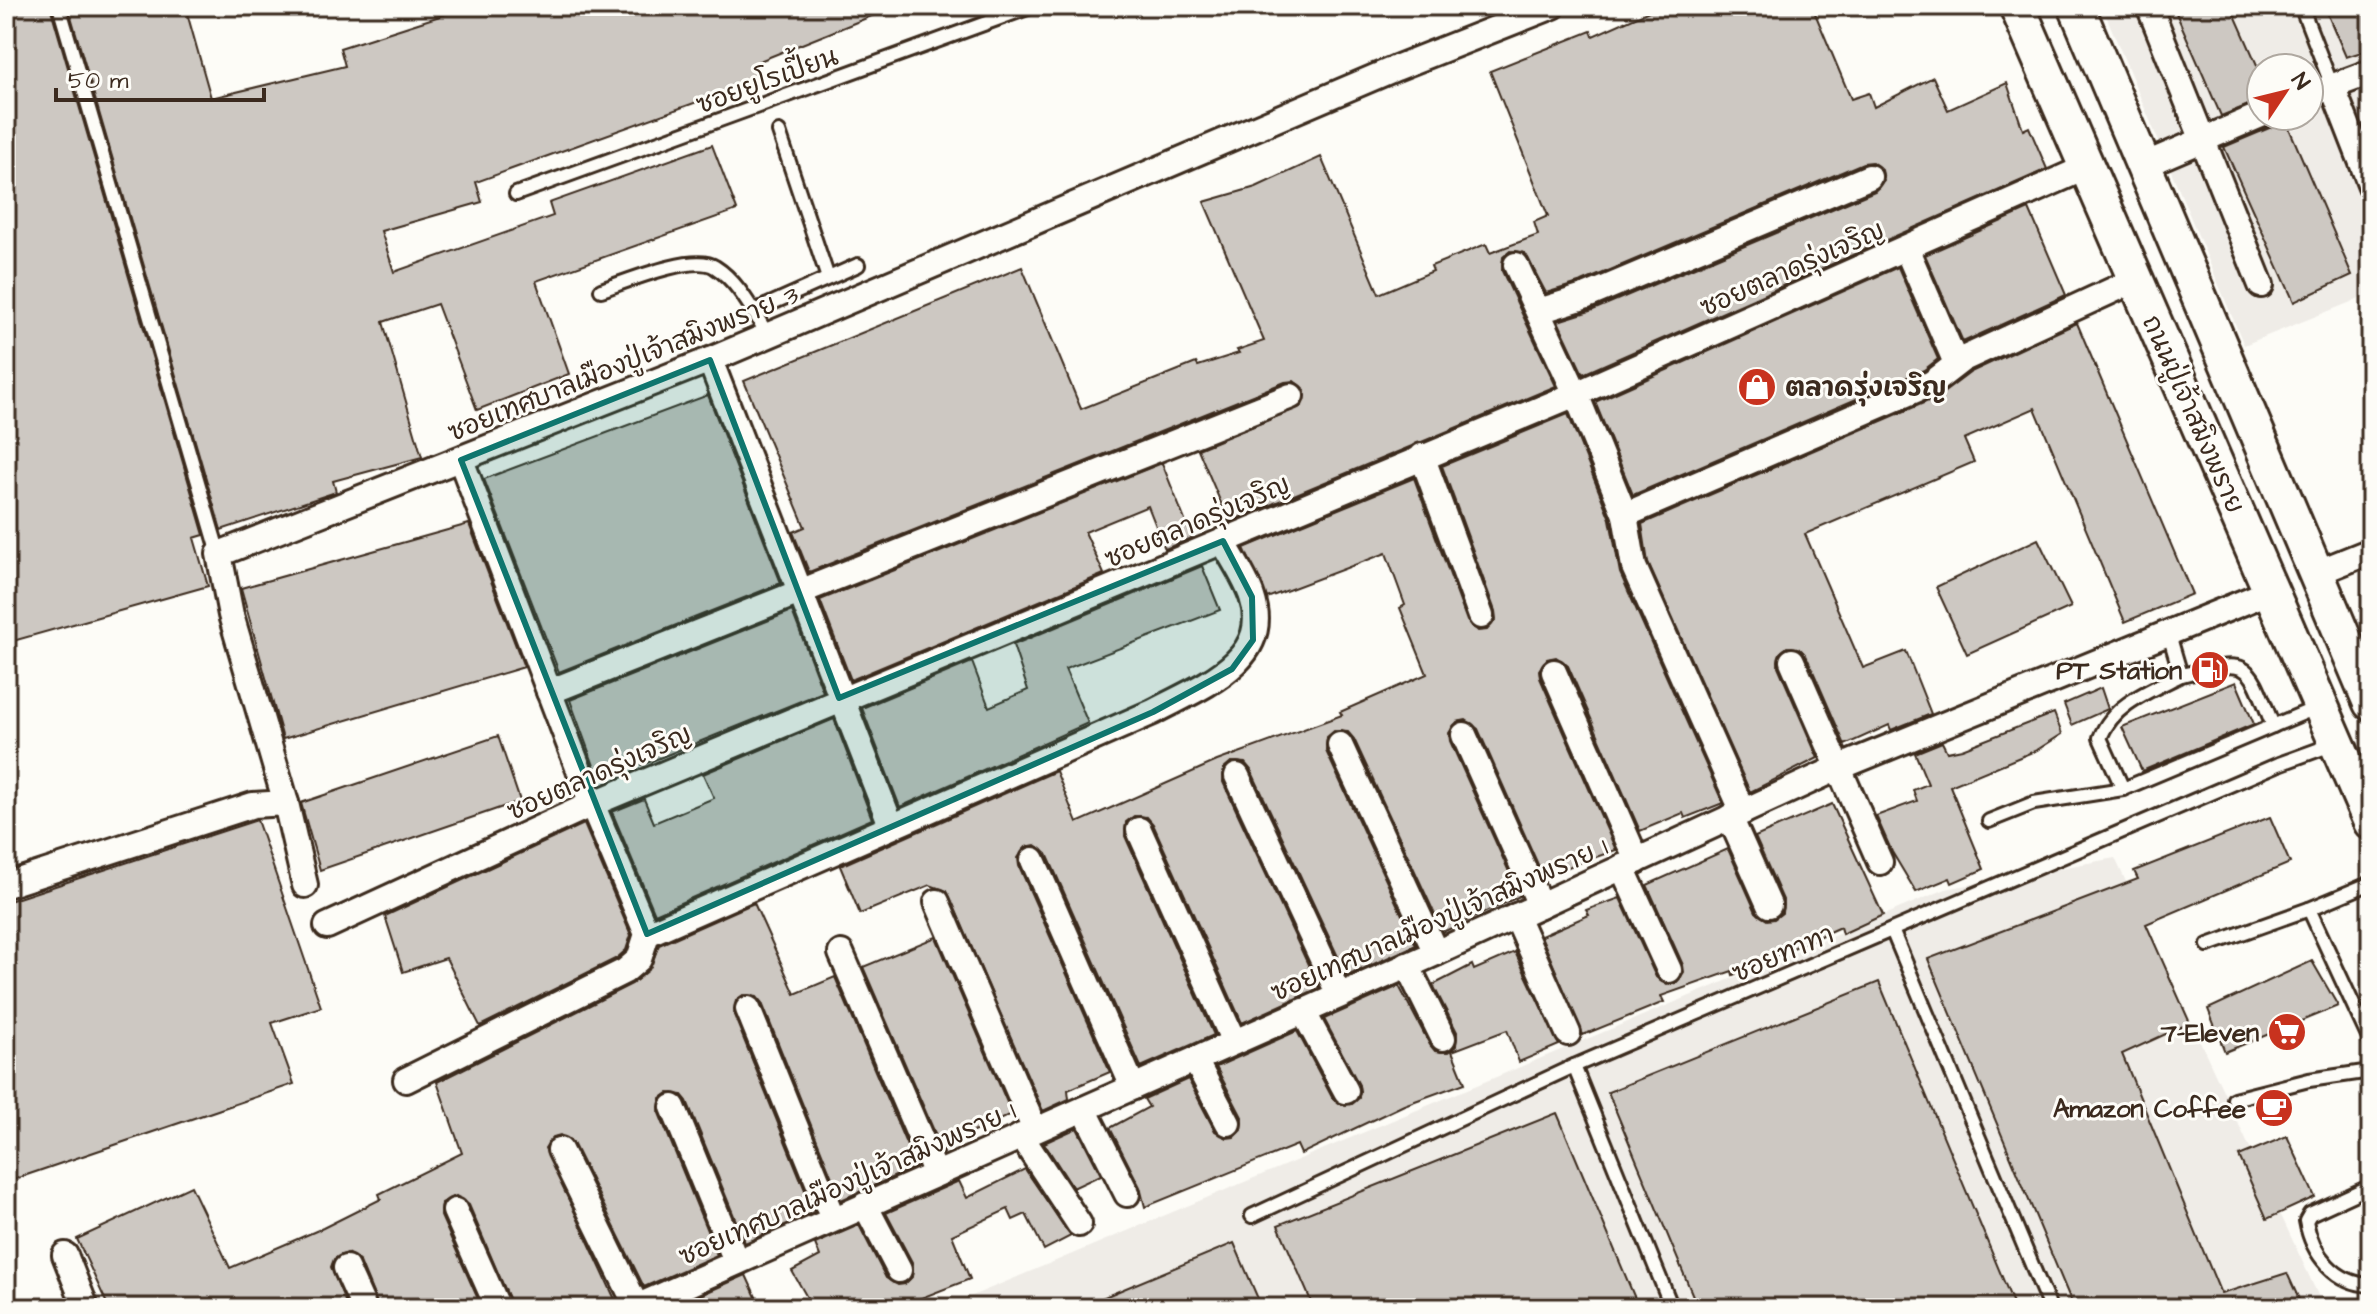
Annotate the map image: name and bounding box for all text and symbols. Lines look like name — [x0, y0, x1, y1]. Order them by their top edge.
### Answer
street label: ซอยยูโรเปี้ยน — [689, 33, 843, 123]
scale bar — [56, 52, 264, 102]
north arrow — [2245, 52, 2325, 132]
text: 50 m — [68, 64, 129, 98]
text: N — [2284, 67, 2317, 96]
street label: ซอยตลาดรุ่งเจริญ — [1695, 212, 1890, 326]
street label: ซอยเทศบาลเมืองปู่เจ้าสมิงพราย 3 — [443, 277, 804, 451]
street label: ถนนปู่เจ้าสมิงพราย — [2133, 310, 2253, 519]
shop icon: ตลาดรุ่งเจริญ — [1736, 366, 1778, 408]
place label: ตลาดรุ่งเจริญ — [1785, 370, 1947, 407]
street label: ซอยตลาดรุ่งเจริญ — [1099, 467, 1295, 577]
fuel station icon: PT Station — [2189, 649, 2231, 691]
place label: PT Station — [2056, 653, 2182, 689]
street label: ซอยตลาดรุ่งเจริญ — [502, 716, 697, 830]
street label: ซอยเทศบาลเมืองปู่เจ้าสมิงพราย 1 — [1265, 829, 1614, 1011]
street label: ซอยทาทา — [1727, 916, 1840, 991]
supermarket icon: 7-Eleven — [2266, 1011, 2308, 1053]
place label: 7-Eleven — [2160, 1015, 2259, 1051]
cafe icon: Amazon Coffee — [2253, 1087, 2295, 1129]
place label: Amazon Coffee — [2053, 1091, 2246, 1127]
street label: ซอยเทศบาลเมืองปู่เจ้าสมิงพราย 1 — [673, 1093, 1022, 1275]

